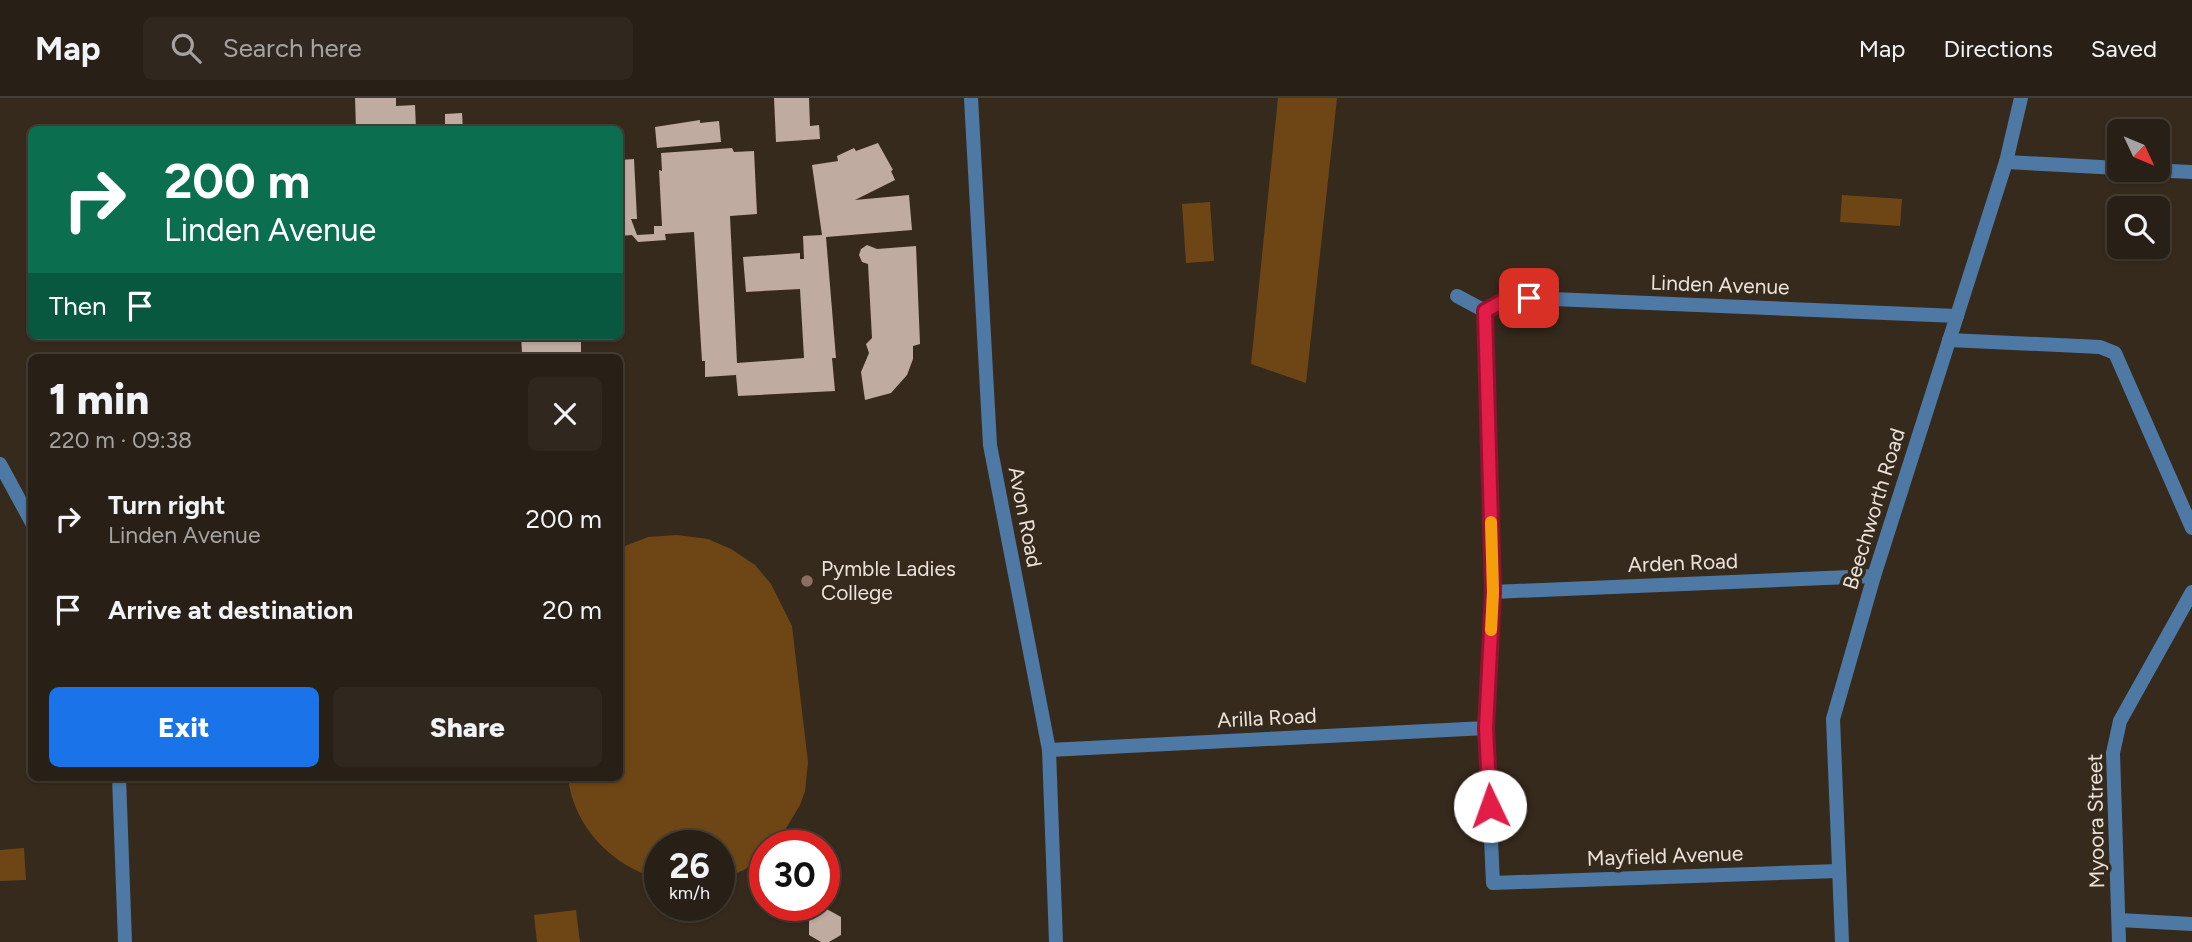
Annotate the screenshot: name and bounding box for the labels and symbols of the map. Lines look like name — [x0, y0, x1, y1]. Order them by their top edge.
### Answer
north arrow — [2107, 119, 2170, 182]
pin — [1499, 268, 1559, 328]
street label: Linden Avenue — [1650, 270, 1790, 299]
street label: Beechworth Road — [1837, 425, 1910, 593]
street label: Avon Road — [1003, 464, 1047, 569]
street label: Arden Road — [1627, 548, 1739, 577]
place label: Pymble Ladies College — [821, 556, 956, 605]
marker: Pymble Ladies College — [799, 573, 815, 589]
street label: Arilla Road — [1217, 702, 1317, 733]
street label: Myoora Street — [2082, 753, 2109, 889]
position arrow — [1453, 769, 1527, 843]
speed limit sign: 30 — [749, 830, 840, 921]
street label: Mayfield Avenue — [1586, 840, 1744, 871]

